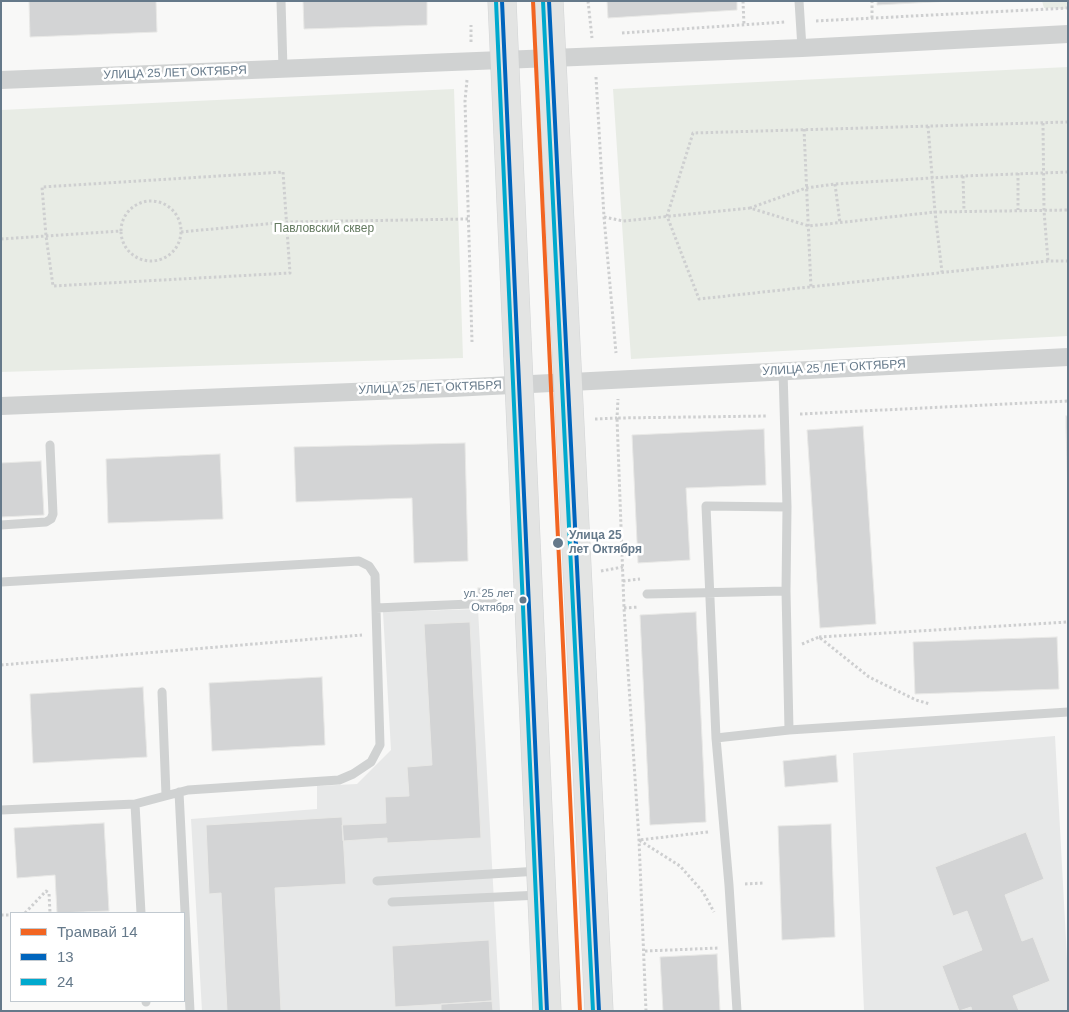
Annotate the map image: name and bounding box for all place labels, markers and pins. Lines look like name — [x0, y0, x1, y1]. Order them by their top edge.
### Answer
place label: Улица 25 лет Октября — [569, 529, 642, 557]
marker: Улица 25 лет Октября — [551, 536, 565, 550]
place label: ул. 25 лет Октября — [464, 587, 514, 613]
marker: ул. 25 лет Октября — [518, 595, 528, 605]

